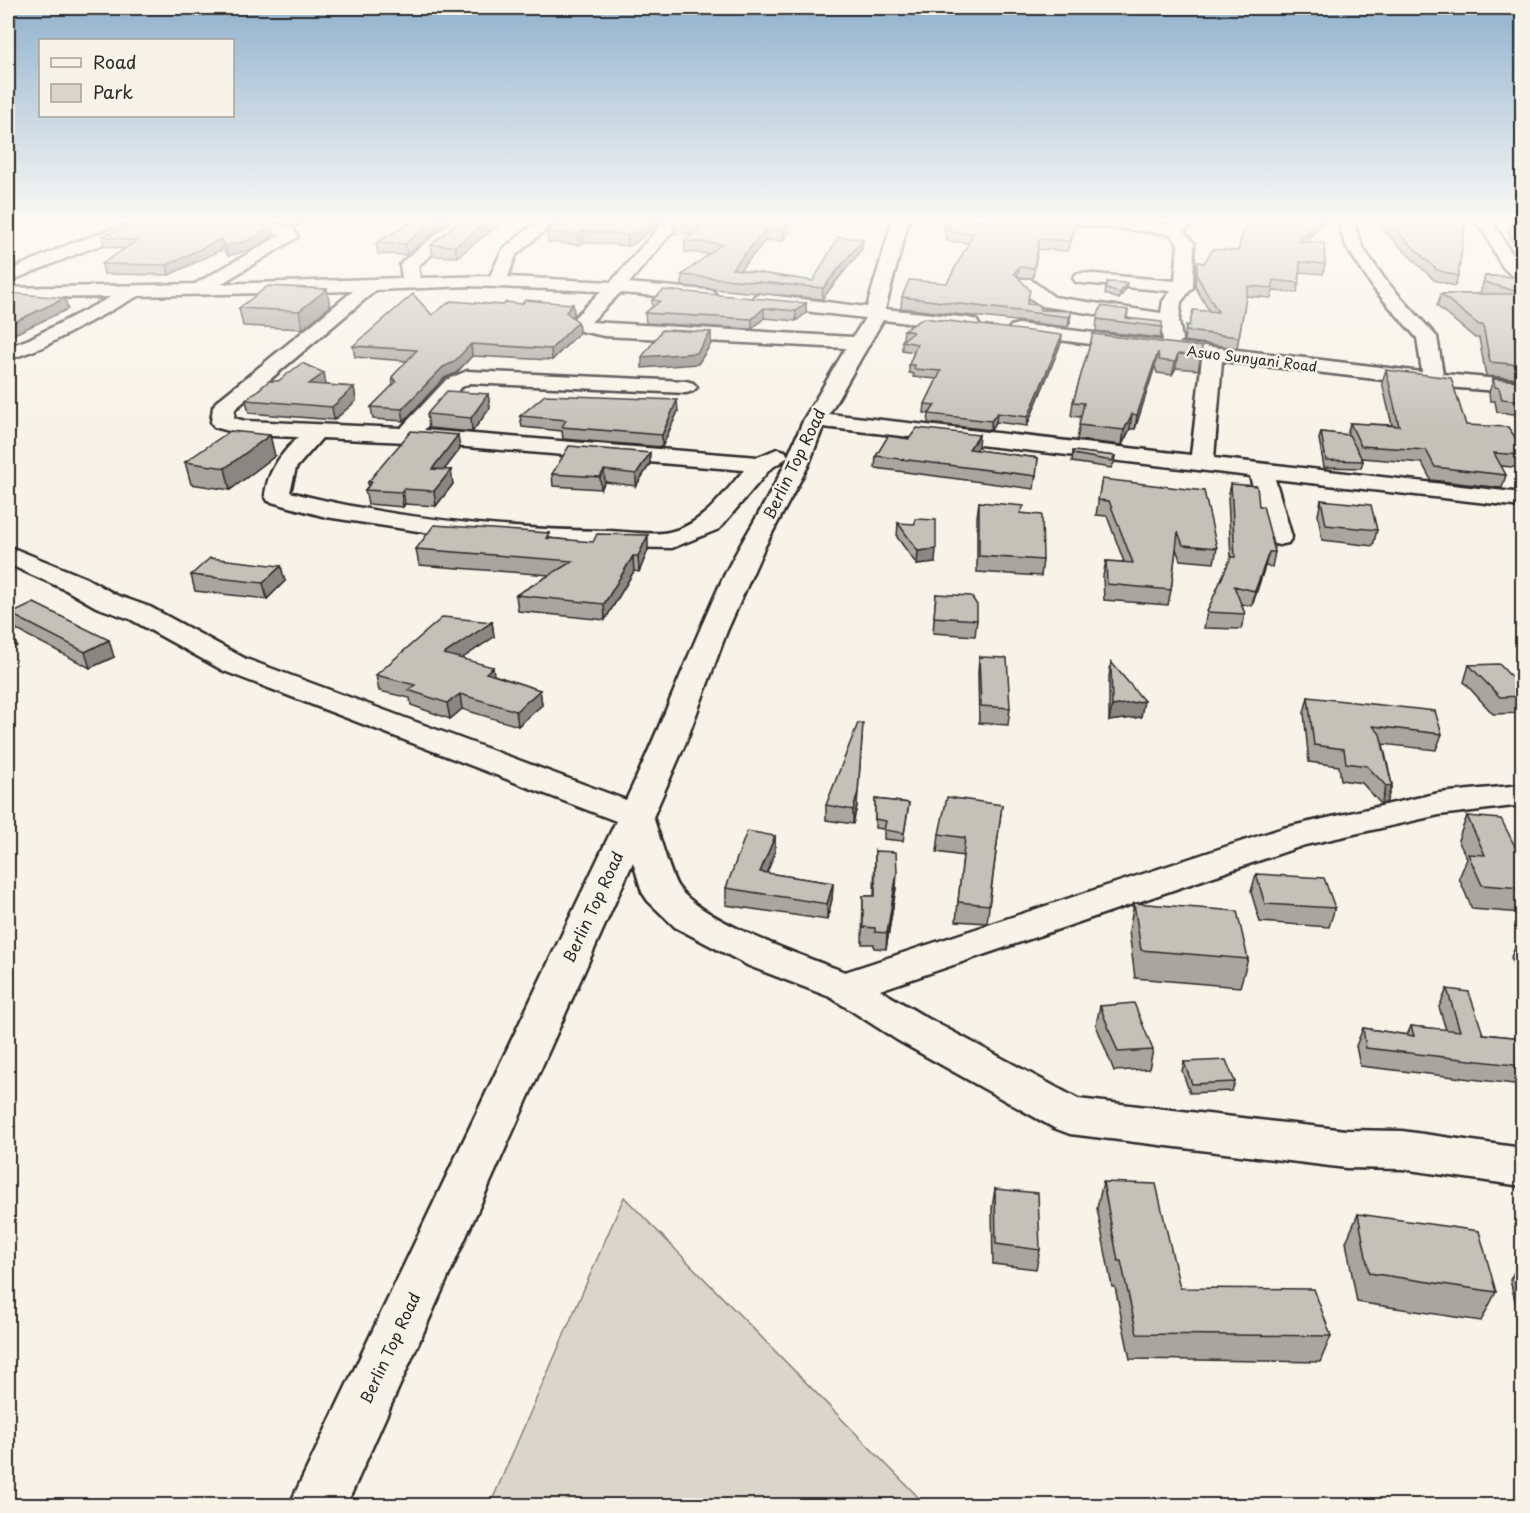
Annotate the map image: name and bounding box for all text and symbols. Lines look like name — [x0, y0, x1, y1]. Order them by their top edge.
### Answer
legend — [39, 39, 234, 117]
text: Road — [93, 48, 137, 75]
text: Park — [93, 78, 133, 105]
street label: Asuo Sunyani Road — [1186, 340, 1318, 377]
street label: Berlin Top Road — [756, 404, 830, 523]
street label: Berlin Top Road — [556, 847, 628, 966]
street label: Berlin Top Road — [353, 1288, 425, 1407]

